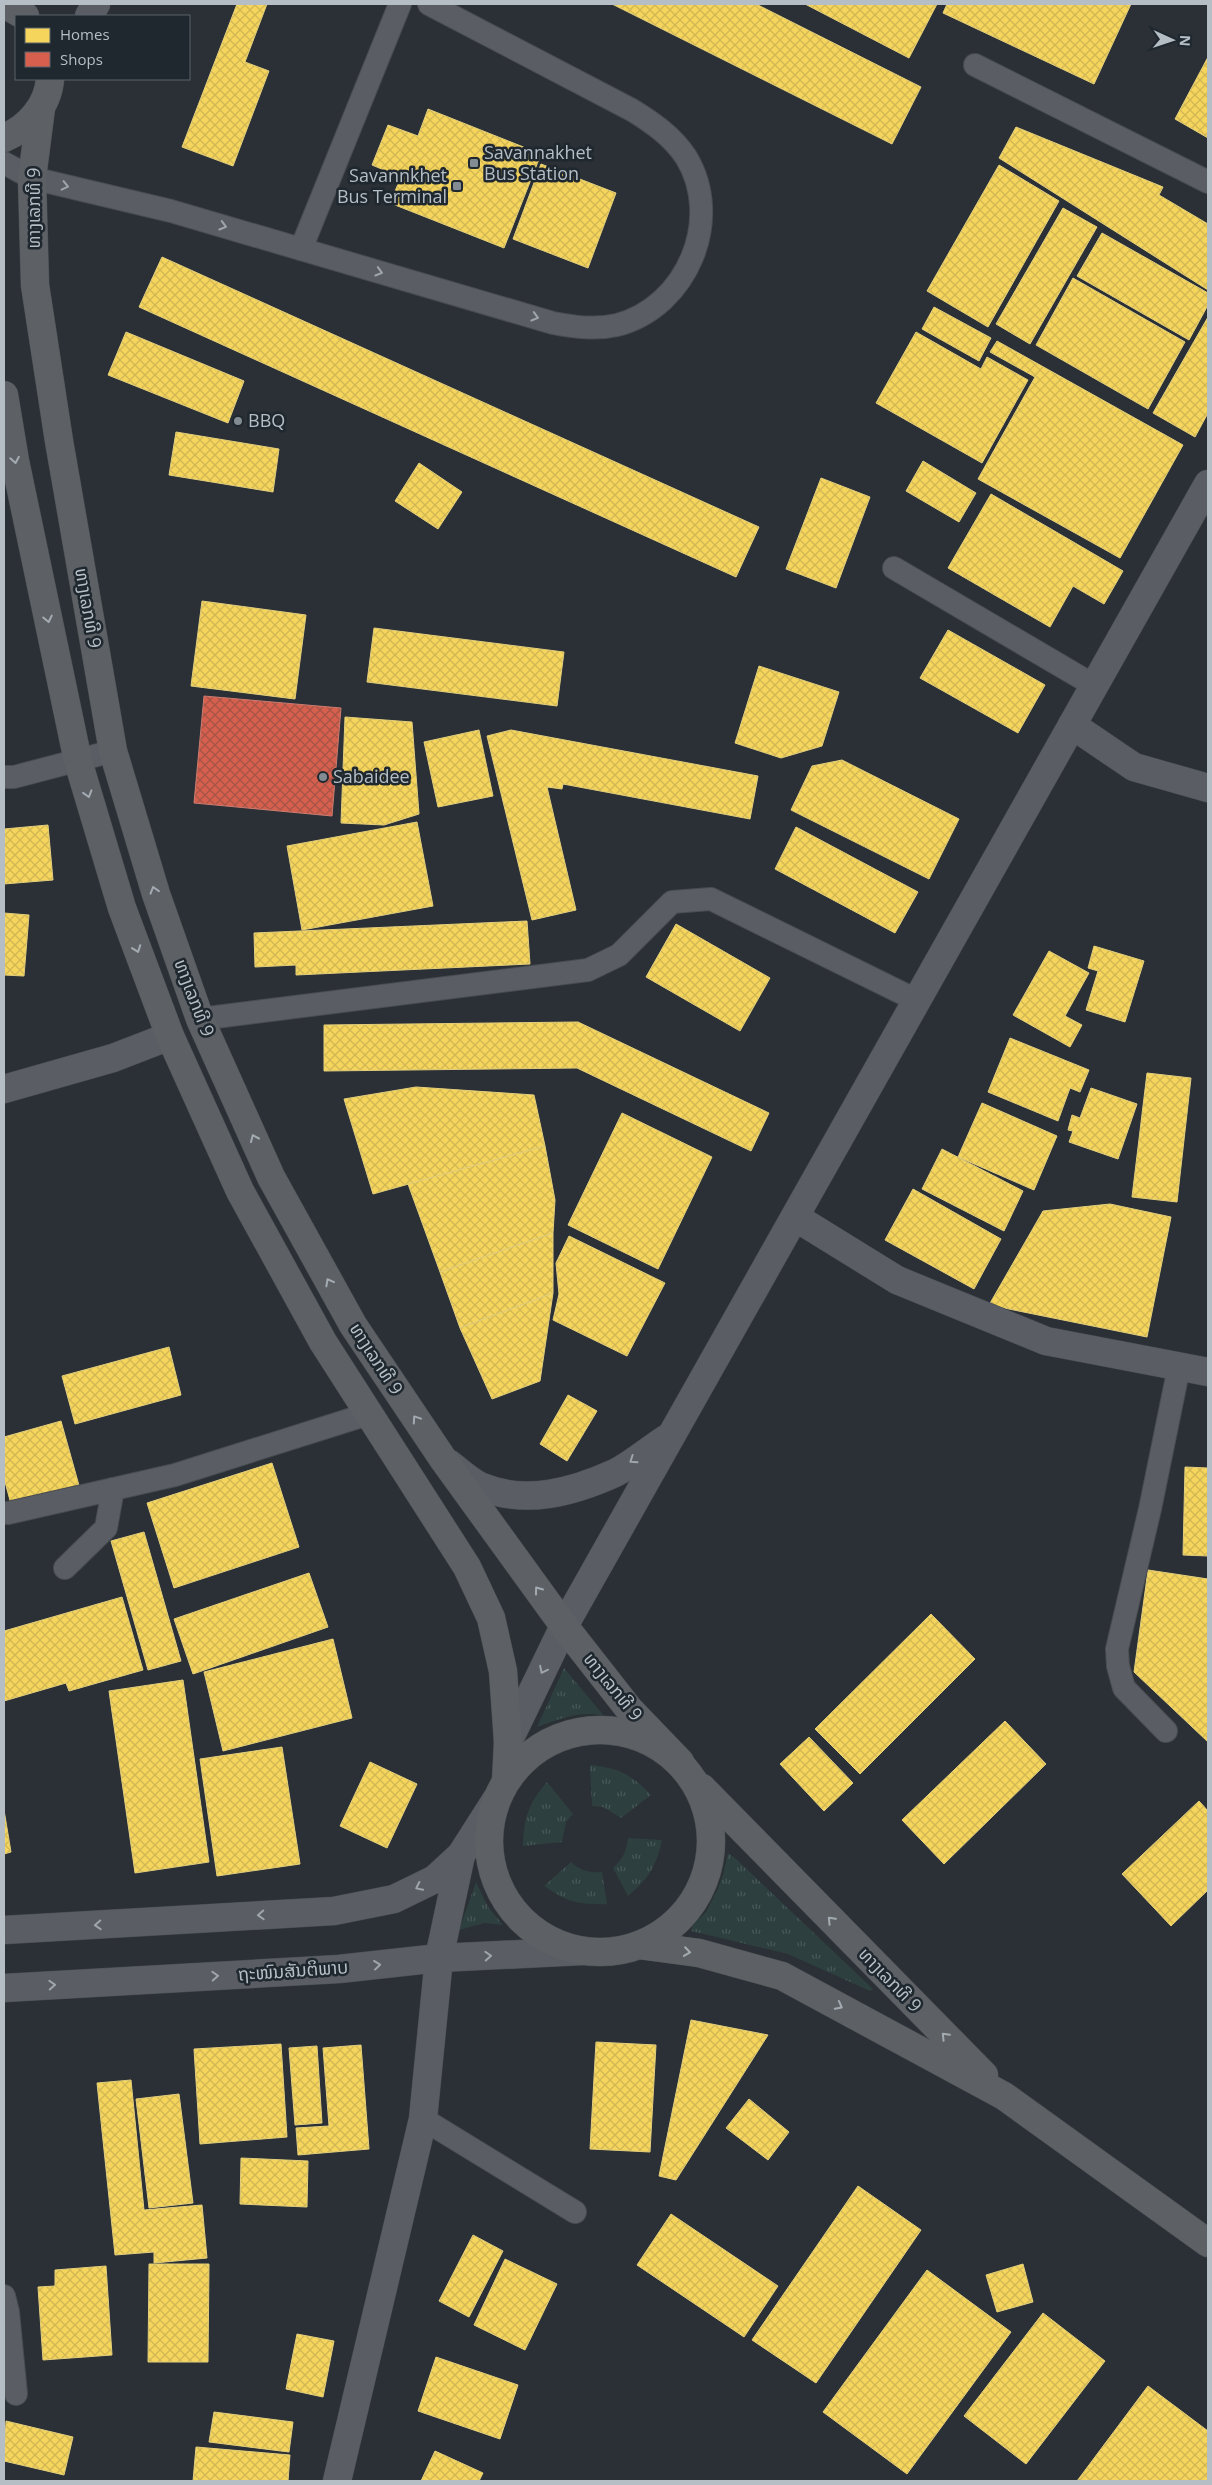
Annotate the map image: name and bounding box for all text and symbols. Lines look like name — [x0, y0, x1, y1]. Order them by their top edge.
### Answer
legend — [15, 15, 190, 80]
north arrow — [1147, 15, 1197, 65]
text: Homes — [60, 24, 110, 44]
text: N — [1176, 35, 1195, 47]
text: Shops — [60, 49, 103, 69]
place label: Savannakhet Bus Station — [484, 140, 592, 185]
marker: Savannakhet Bus Station — [468, 157, 480, 169]
place label: Savannkhet Bus Terminal — [337, 163, 447, 208]
street label: ທາງເລກທີ 9 — [21, 168, 45, 248]
one-way arrow — [61, 180, 70, 191]
marker: Savannkhet Bus Terminal — [451, 180, 463, 192]
one-way arrow — [218, 221, 226, 231]
one-way arrow — [374, 266, 382, 276]
one-way arrow — [530, 312, 538, 322]
place label: BBQ — [248, 408, 285, 432]
marker: BBQ — [232, 415, 244, 427]
one-way arrow — [9, 455, 19, 464]
street label: ທາງເລກທີ 9 — [70, 566, 108, 650]
one-way arrow — [42, 614, 53, 623]
place label: Sabaidee — [333, 764, 410, 788]
marker: Sabaidee — [317, 771, 329, 783]
one-way arrow — [82, 790, 92, 798]
one-way arrow — [150, 886, 160, 894]
one-way arrow — [131, 944, 142, 953]
street label: ທາງເລກທີ 9 — [169, 956, 221, 1040]
one-way arrow — [249, 1134, 260, 1143]
one-way arrow — [325, 1278, 335, 1287]
street label: ທາງເລກທີ 9 — [345, 1318, 409, 1399]
one-way arrow — [413, 1415, 422, 1425]
one-way arrow — [630, 1454, 639, 1463]
one-way arrow — [535, 1587, 543, 1596]
street label: ທາງເລກທີ 9 — [579, 1647, 649, 1725]
one-way arrow — [539, 1665, 549, 1674]
one-way arrow — [415, 1881, 424, 1891]
one-way arrow — [256, 1910, 264, 1921]
one-way arrow — [828, 1917, 837, 1926]
one-way arrow — [94, 1919, 102, 1930]
street label: ທາງເລກທີ 9 — [854, 1942, 927, 2017]
one-way arrow — [683, 1946, 691, 1956]
one-way arrow — [484, 1950, 492, 1961]
street label: ຖະໜົນສັນຕິພາບ — [237, 1954, 349, 1986]
one-way arrow — [373, 1960, 381, 1971]
one-way arrow — [211, 1971, 219, 1982]
one-way arrow — [49, 1980, 57, 1991]
one-way arrow — [833, 2000, 842, 2010]
one-way arrow — [942, 2033, 951, 2042]

